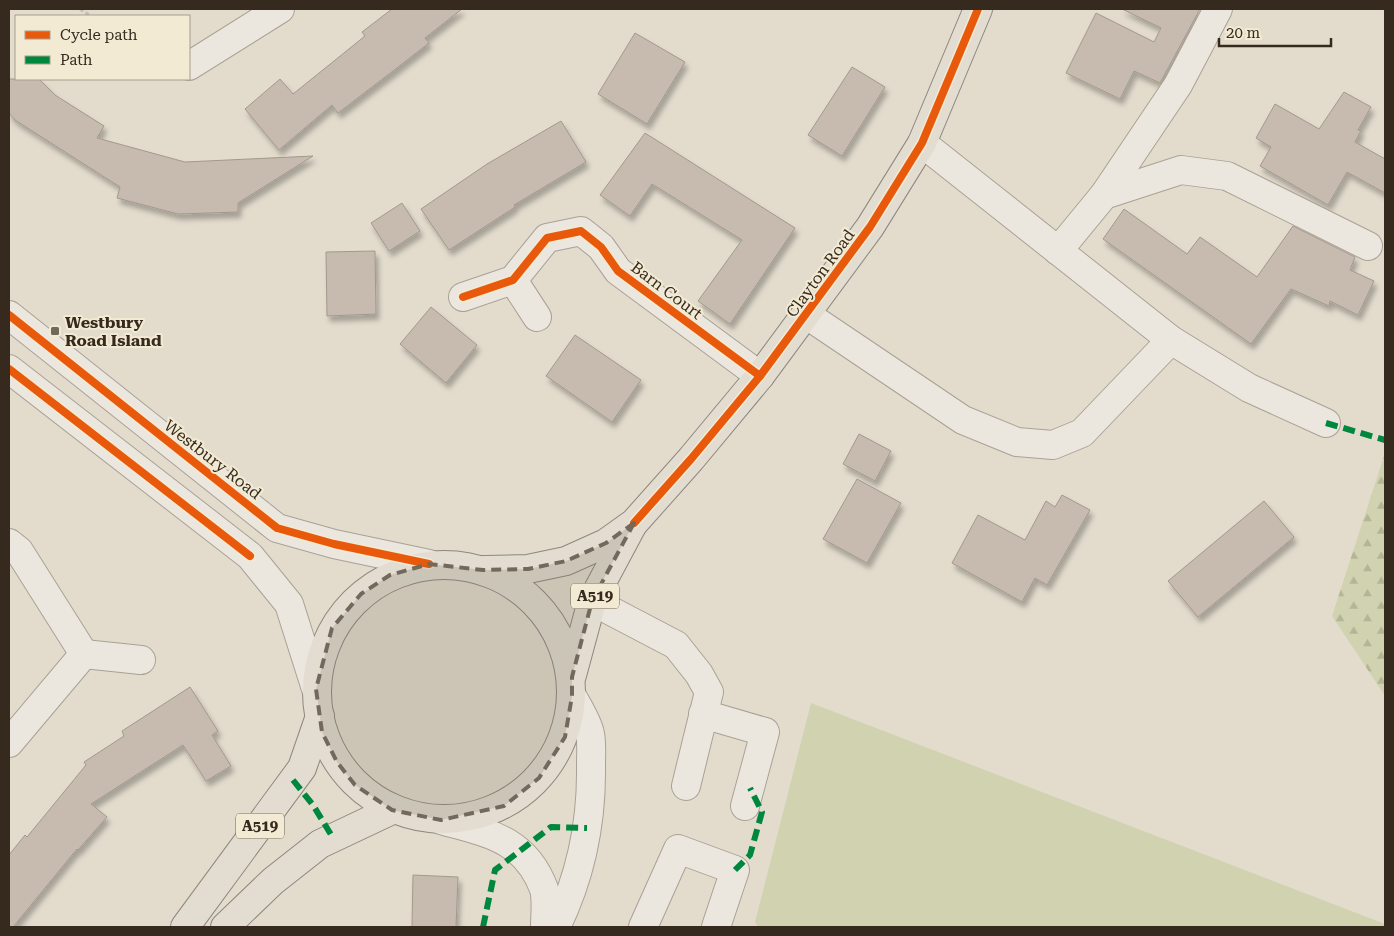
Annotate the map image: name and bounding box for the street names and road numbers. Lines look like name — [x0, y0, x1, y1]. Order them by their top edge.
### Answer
street label: Clayton Road — [782, 226, 859, 321]
street label: Barn Court — [627, 257, 706, 323]
street label: Westbury Road — [160, 416, 265, 503]
road number: A519 — [571, 584, 619, 608]
road number: A519 — [236, 814, 284, 838]

